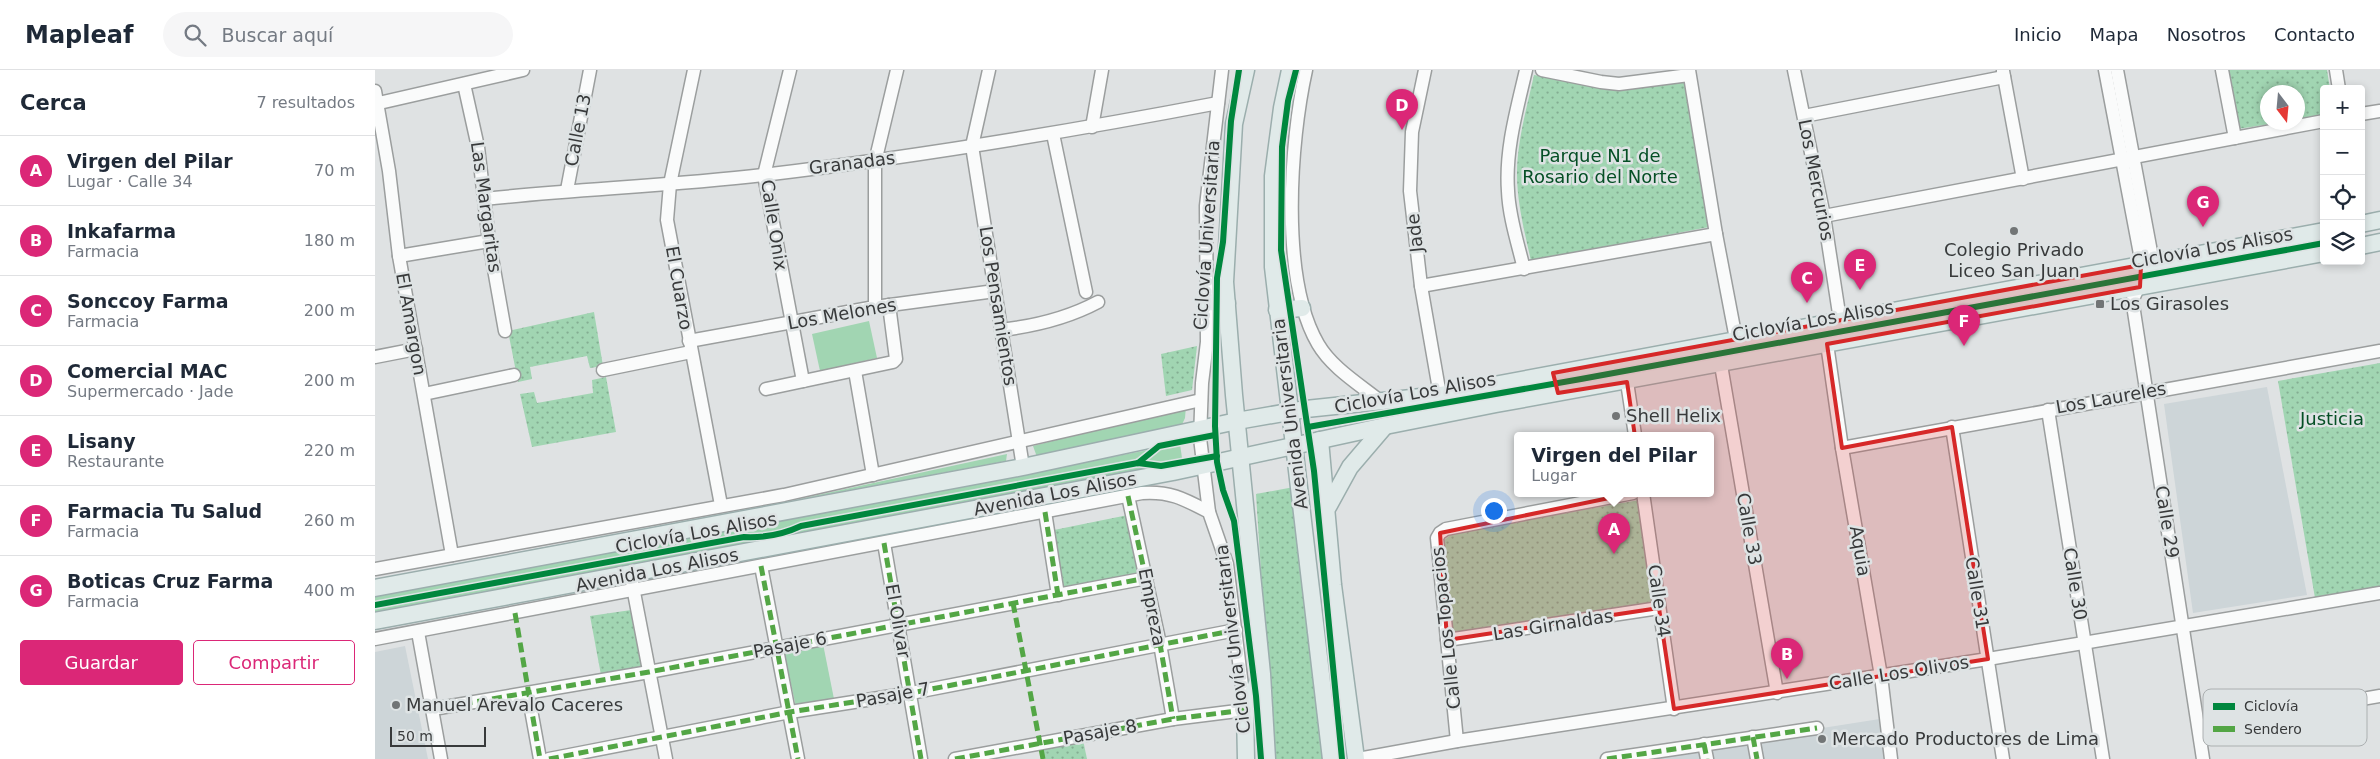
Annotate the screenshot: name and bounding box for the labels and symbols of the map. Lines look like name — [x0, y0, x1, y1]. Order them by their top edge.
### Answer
north arrow — [2260, 85, 2305, 130]
pin: D — [1386, 89, 1418, 130]
street label: Calle 13 — [560, 92, 595, 168]
street label: Los Mercurios — [1794, 117, 1839, 243]
street label: Ciclovía Universitaria — [1189, 139, 1224, 331]
street label: Las Margaritas — [467, 140, 506, 274]
park label: Parque N1 de Rosario del Norte — [1522, 145, 1678, 187]
street label: Granadas — [808, 147, 896, 178]
street label: Calle Onix — [757, 178, 792, 272]
pin: G — [2187, 186, 2219, 227]
street label: Jade — [1402, 213, 1427, 254]
street label: Ciclovía Los Alisos — [2129, 223, 2294, 272]
street label: Los Pensamientos — [975, 225, 1021, 387]
marker: Colegio Privado Liceo San Juan — [2008, 225, 2020, 237]
place label: Colegio Privado Liceo San Juan — [1944, 239, 2084, 281]
street label: El Cuarzo — [662, 244, 697, 332]
pin: E — [1844, 249, 1876, 290]
pin: C — [1791, 262, 1823, 303]
street label: El Amargon — [392, 271, 431, 377]
place label: Los Girasoles — [2110, 293, 2229, 314]
street label: Los Melones — [786, 294, 898, 333]
street label: Ciclovía Los Alisos — [1730, 296, 1895, 345]
marker: Los Girasoles — [2094, 298, 2106, 310]
pin: F — [1948, 305, 1980, 346]
street label: Avenida Universitaria — [1267, 317, 1312, 511]
street label: Ciclovía Los Alisos — [1332, 368, 1497, 417]
street label: Los Laureles — [2054, 377, 2168, 418]
place label: Shell Helix — [1626, 405, 1721, 426]
park label: Justicia — [2299, 408, 2364, 429]
marker: Shell Helix — [1610, 410, 1622, 422]
street label: Avenida Los Alisos — [972, 467, 1138, 520]
street label: Calle 29 — [2151, 484, 2184, 560]
street label: Calle 33 — [1733, 491, 1766, 567]
your location — [1481, 498, 1507, 524]
street label: Ciclovía Los Alisos — [613, 508, 778, 557]
pin: A — [1598, 513, 1630, 554]
street label: Aquia — [1846, 524, 1875, 578]
street label: Avenida Los Alisos — [574, 543, 740, 596]
street label: Ciclovía Universitaria — [1210, 543, 1255, 735]
street label: Calle Los Topacios — [1427, 546, 1464, 710]
street label: Calle 30 — [2059, 546, 2092, 622]
street label: Calle 31 — [1961, 555, 1994, 631]
street label: Calle 34 — [1644, 563, 1675, 639]
street label: Empreza — [1135, 566, 1170, 648]
street label: El Olivar — [882, 582, 915, 660]
street label: Las Girnaldas — [1491, 605, 1615, 644]
street label: Pasaje 6 — [751, 627, 829, 662]
pin: B — [1771, 638, 1803, 679]
street label: Calle Los Olivos — [1827, 651, 1970, 694]
street label: Pasaje 7 — [854, 678, 932, 711]
legend — [2203, 689, 2367, 746]
place label: Manuel Arevalo Caceres — [406, 694, 623, 715]
text: Ciclovía — [2244, 698, 2299, 714]
marker: Manuel Arevalo Caceres — [390, 699, 402, 711]
street label: Pasaje 8 — [1061, 715, 1139, 748]
text: Sendero — [2244, 721, 2302, 737]
scale bar — [390, 724, 486, 747]
place label: Mercado Productores de Lima — [1832, 728, 2099, 749]
marker: Mercado Productores de Lima — [1816, 733, 1828, 745]

